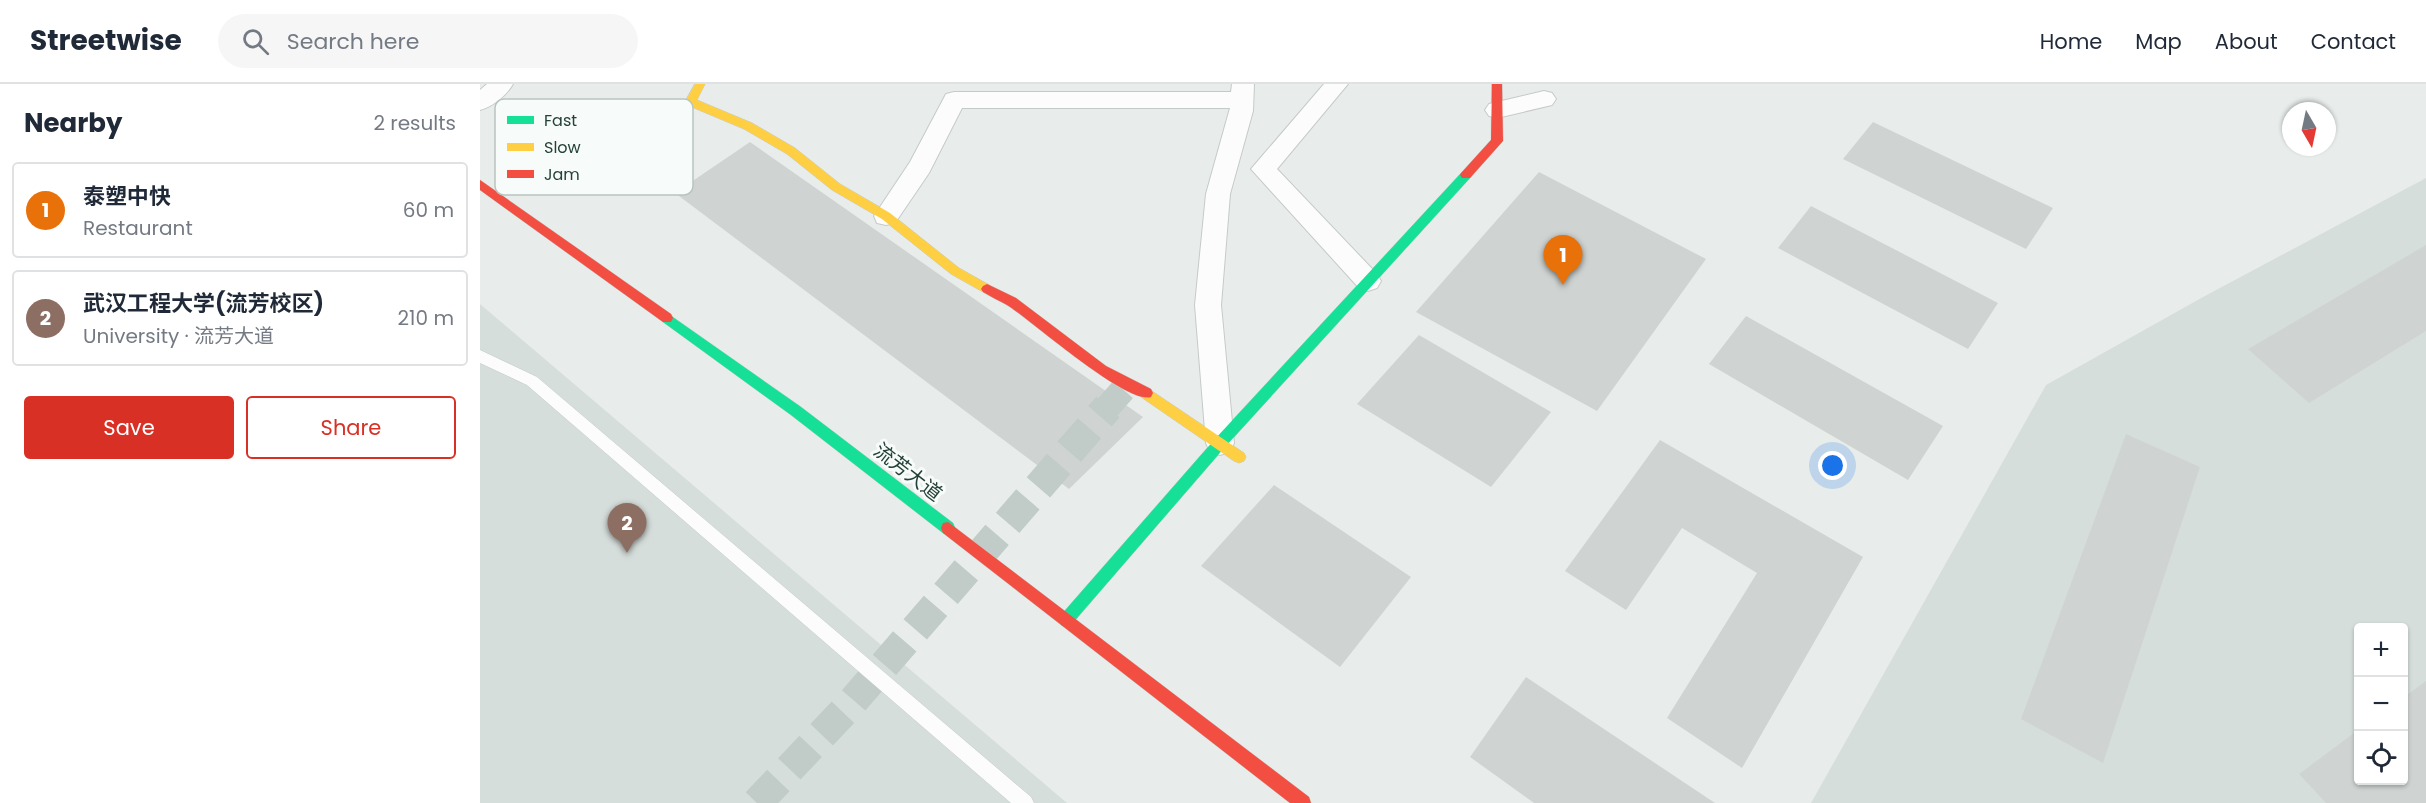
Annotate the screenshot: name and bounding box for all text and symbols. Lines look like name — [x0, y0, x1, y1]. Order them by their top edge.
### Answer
search box — [218, 14, 638, 68]
text: Streetwise — [30, 21, 182, 60]
icon: search — [239, 25, 272, 58]
text: Search here — [287, 26, 419, 57]
text: Home — [2040, 27, 2102, 56]
text: Map — [2135, 27, 2182, 56]
text: About — [2215, 27, 2278, 56]
text: Contact — [2311, 27, 2396, 56]
legend — [495, 99, 693, 195]
north arrow — [2282, 102, 2336, 156]
text: Nearby — [24, 105, 122, 141]
text: 2 results — [373, 109, 456, 137]
text: Fast — [544, 109, 577, 132]
text: Slow — [544, 136, 581, 159]
text: Jam — [544, 163, 580, 186]
text: 泰塑中快 — [83, 181, 171, 212]
text: 1 — [42, 196, 49, 224]
text: 60 m — [403, 196, 454, 224]
text: Restaurant — [83, 214, 193, 242]
pin: 1 — [1544, 236, 1582, 285]
text: 武汉工程大学(流芳校区) — [83, 288, 324, 319]
text: 2 — [40, 304, 51, 332]
text: 210 m — [398, 304, 454, 332]
text: University · 流芳大道 — [83, 322, 274, 350]
button: Save — [24, 396, 234, 459]
button: Share — [246, 396, 456, 459]
street label: 流芳大道 — [868, 436, 948, 508]
your location — [1818, 451, 1847, 480]
pin: 2 — [608, 504, 646, 553]
map controls — [2354, 623, 2408, 785]
button: + — [2354, 623, 2408, 677]
button: − — [2354, 677, 2408, 731]
button: locate — [2354, 731, 2408, 785]

